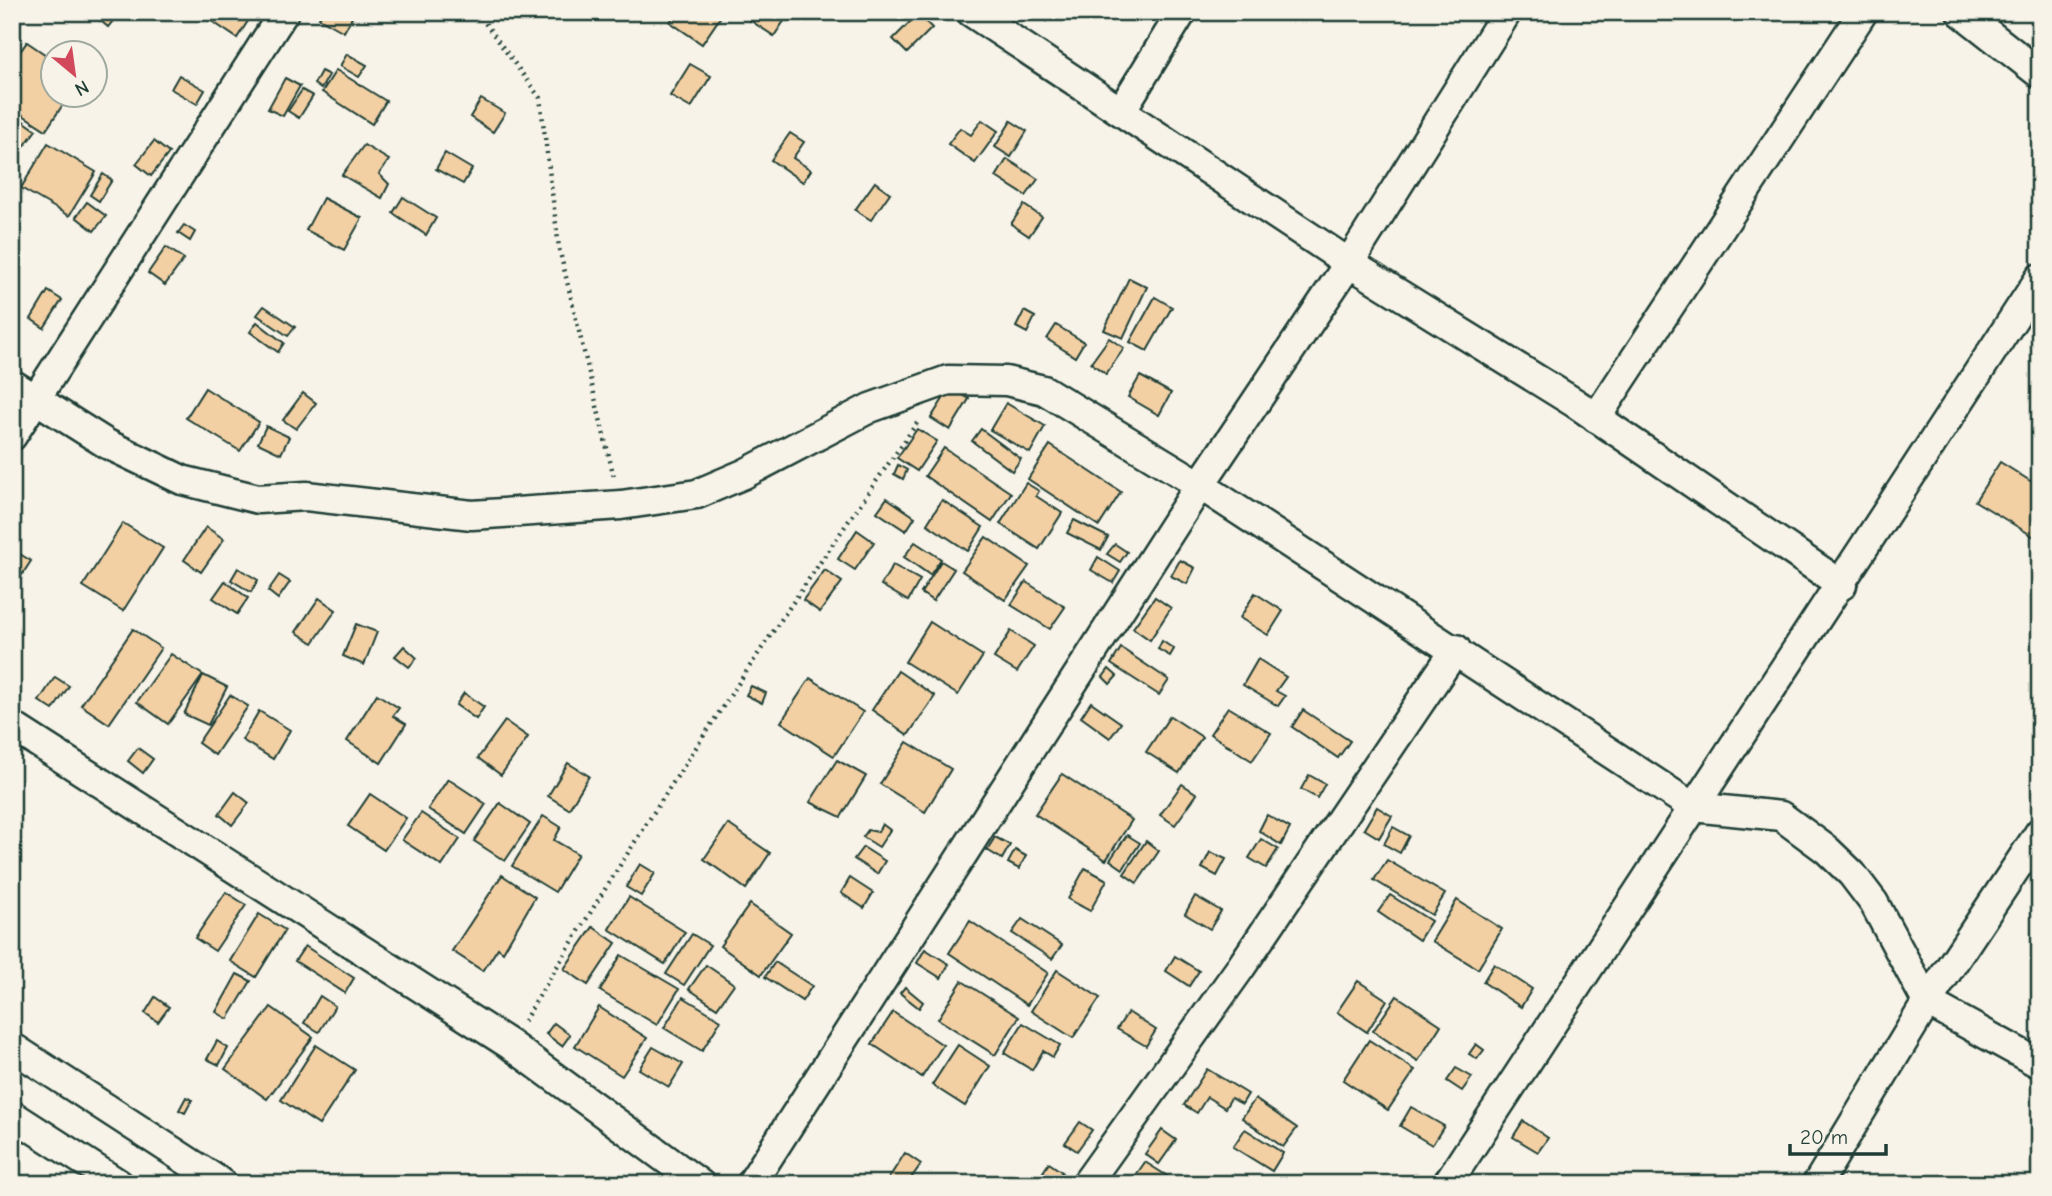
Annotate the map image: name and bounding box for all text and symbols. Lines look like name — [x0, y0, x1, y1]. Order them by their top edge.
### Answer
north arrow — [38, 38, 108, 108]
text: N — [71, 75, 93, 101]
scale bar — [1790, 1112, 1886, 1156]
text: 20 m — [1800, 1125, 1848, 1149]

